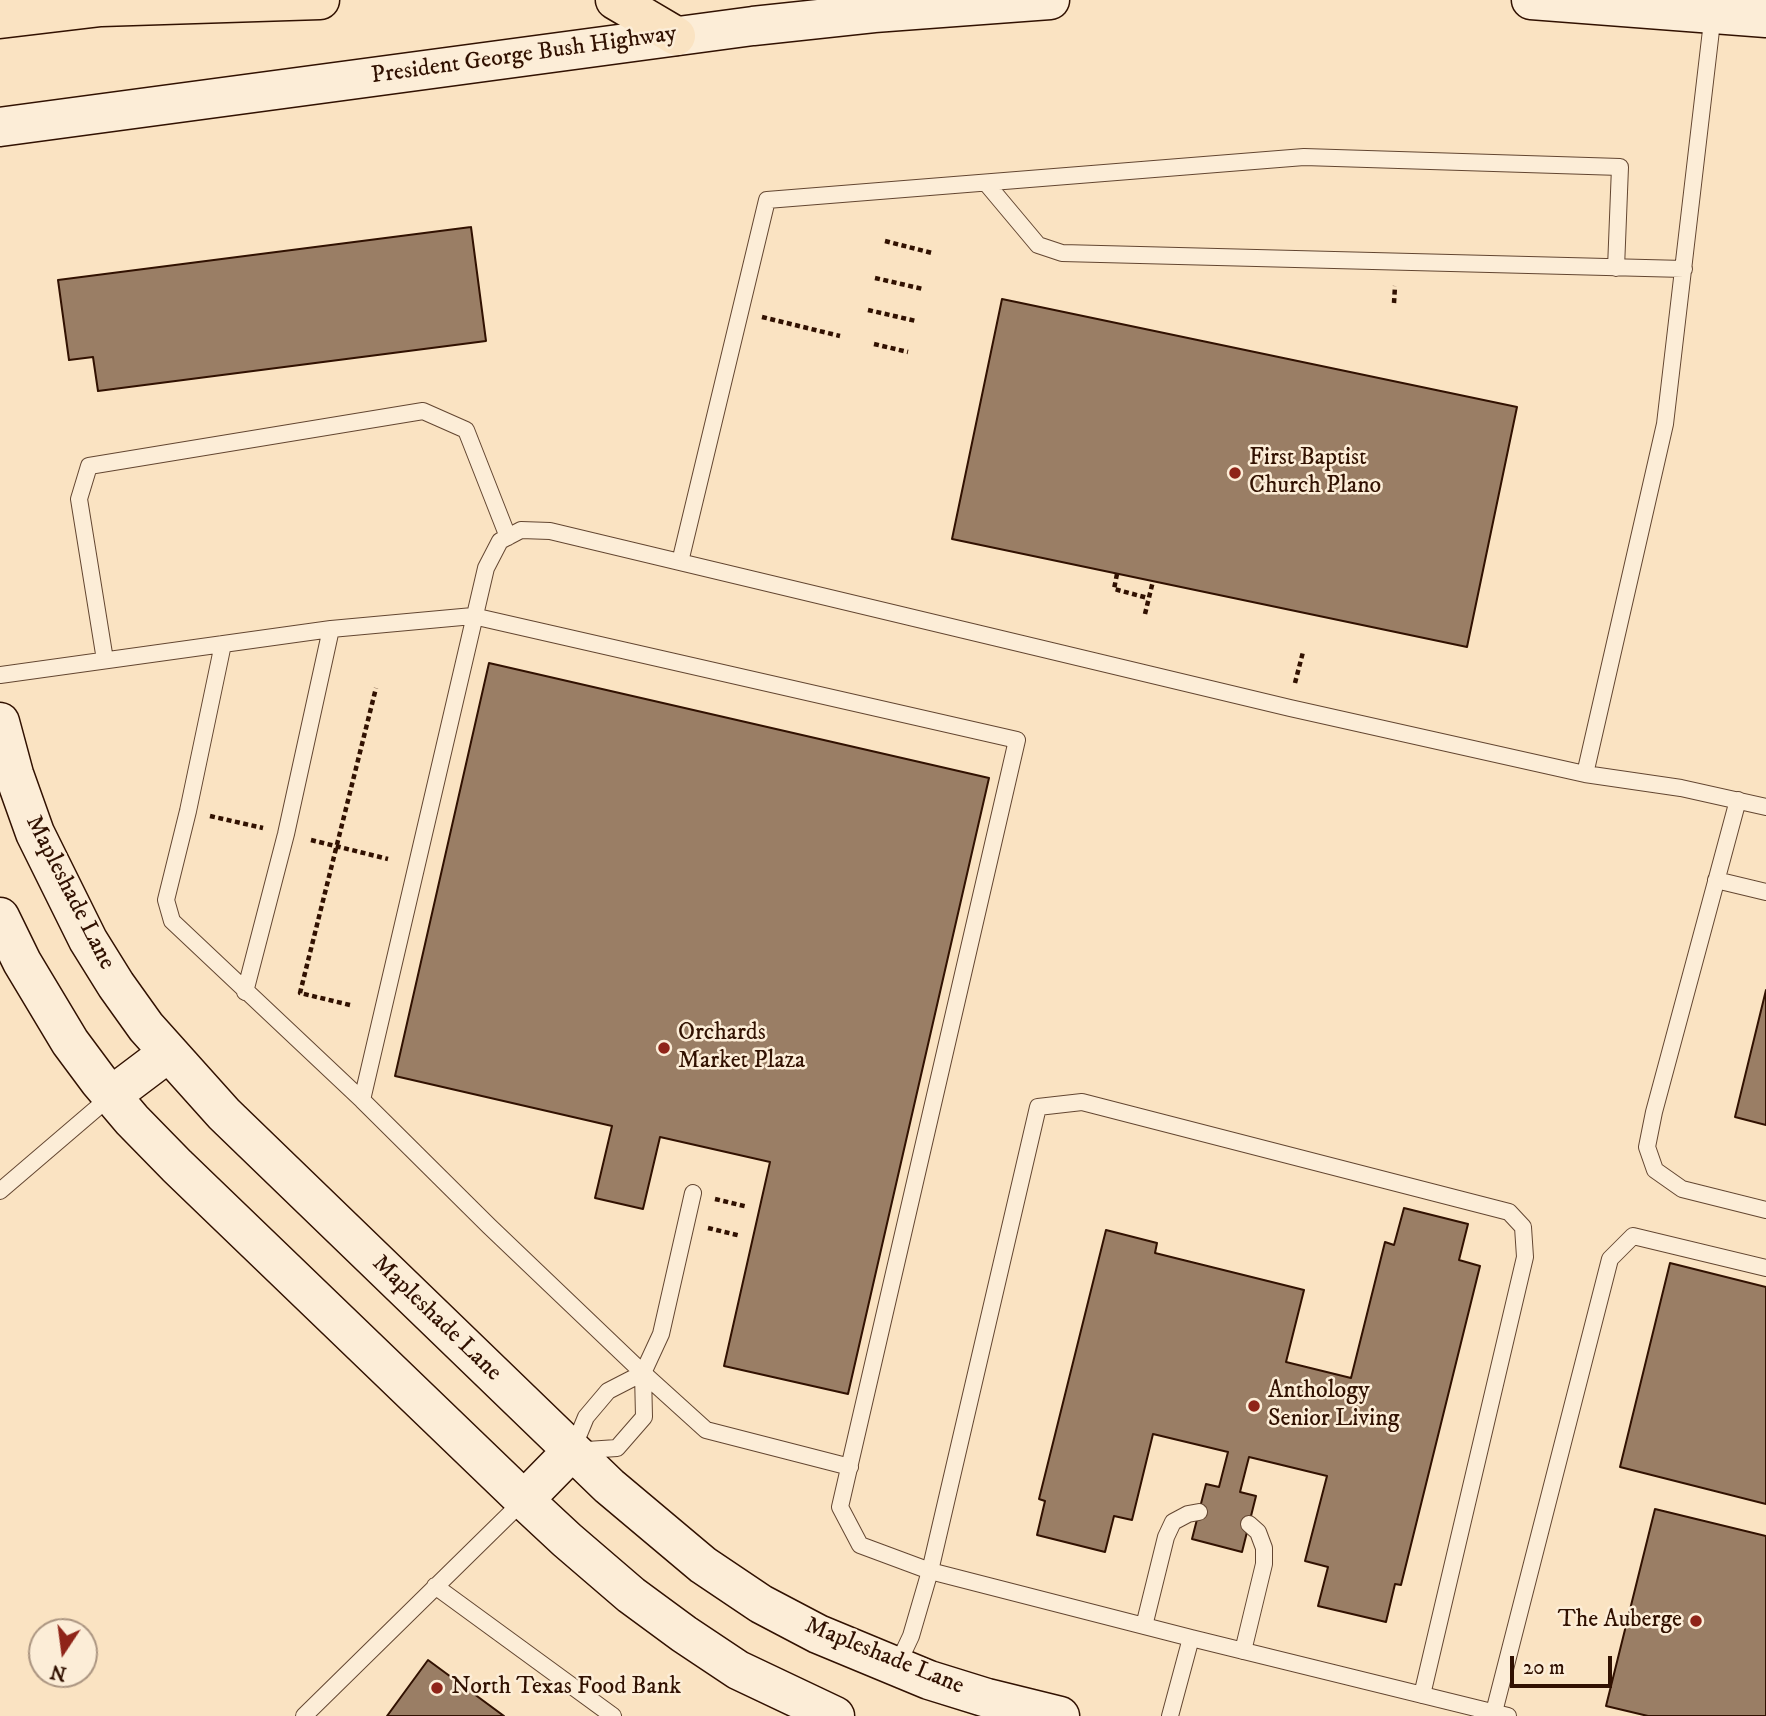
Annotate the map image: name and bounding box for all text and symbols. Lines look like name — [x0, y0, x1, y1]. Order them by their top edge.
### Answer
street label: President George Bush Highway — [370, 20, 678, 92]
place label: First Baptist Church Plano — [1249, 445, 1381, 501]
marker: First Baptist Church Plano — [1227, 465, 1243, 481]
street label: Mapleshade Lane — [18, 811, 120, 975]
place label: Orchards Market Plaza — [678, 1020, 805, 1076]
marker: Orchards Market Plaza — [656, 1040, 672, 1056]
street label: Mapleshade Lane — [365, 1250, 507, 1388]
place label: Anthology Senior Living — [1268, 1378, 1399, 1434]
marker: Anthology Senior Living — [1246, 1398, 1262, 1414]
place label: The Auberge — [1558, 1607, 1682, 1635]
street label: Mapleshade Lane — [800, 1612, 968, 1702]
marker: The Auberge — [1688, 1613, 1704, 1629]
north arrow — [28, 1618, 98, 1688]
scale bar — [1514, 1642, 1616, 1686]
text: 20 m — [1523, 1655, 1565, 1681]
text: N — [48, 1659, 69, 1685]
place label: North Texas Food Bank — [451, 1674, 681, 1702]
marker: North Texas Food Bank — [429, 1680, 445, 1696]

